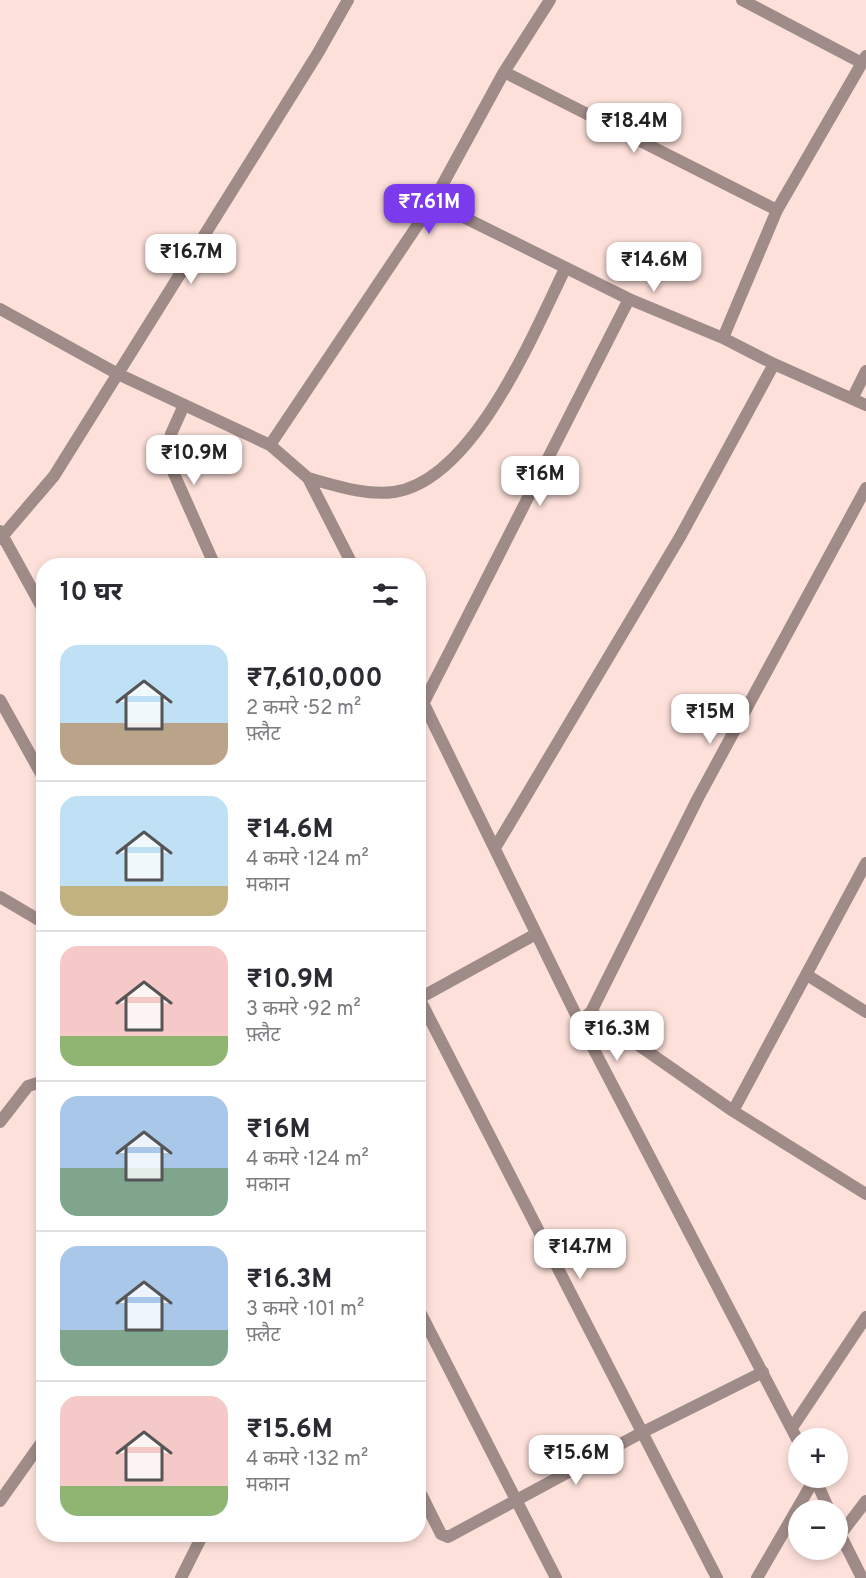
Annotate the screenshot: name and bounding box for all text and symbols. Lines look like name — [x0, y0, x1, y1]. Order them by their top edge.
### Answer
pin: ₹18.4M — [585, 103, 683, 154]
text: ₹18.4M — [600, 109, 668, 135]
pin: ₹7.61M — [380, 184, 478, 235]
text: ₹7.61M — [398, 190, 460, 216]
pin: ₹16.7M — [142, 234, 240, 285]
text: ₹16.7M — [159, 240, 223, 266]
pin: ₹14.6M — [605, 242, 703, 293]
text: ₹14.6M — [620, 248, 688, 274]
pin: ₹10.9M — [145, 435, 243, 486]
text: ₹10.9M — [160, 441, 228, 467]
pin: ₹16M — [504, 456, 576, 507]
text: ₹16M — [515, 462, 565, 488]
text: 10 घर — [60, 577, 122, 610]
icon: filters — [369, 578, 402, 611]
text: ₹7,610,000 — [246, 663, 383, 696]
icon: home — [108, 669, 180, 741]
pin: ₹15M — [674, 694, 746, 745]
text: 2 कमरे · 52 m² — [246, 696, 361, 722]
text: ₹15M — [685, 700, 735, 726]
text: फ़्लैट — [246, 722, 281, 748]
text: ₹14.6M — [246, 814, 334, 847]
icon: home — [108, 820, 180, 892]
text: 4 कमरे · 124 m² — [246, 847, 369, 873]
text: मकान — [246, 873, 290, 899]
text: ₹10.9M — [246, 964, 334, 997]
icon: home — [108, 970, 180, 1042]
text: 3 कमरे · 92 m² — [246, 997, 361, 1023]
pin: ₹16.3M — [568, 1011, 666, 1062]
text: ₹16.3M — [584, 1017, 650, 1043]
text: फ़्लैट — [246, 1023, 281, 1049]
text: ₹16M — [246, 1114, 311, 1147]
icon: home — [108, 1120, 180, 1192]
text: 4 कमरे · 124 m² — [246, 1147, 369, 1173]
text: मकान — [246, 1173, 290, 1199]
pin: ₹14.7M — [531, 1229, 629, 1280]
text: ₹14.7M — [548, 1235, 612, 1261]
text: ₹16.3M — [246, 1264, 332, 1297]
icon: home — [108, 1270, 180, 1342]
text: 3 कमरे · 101 m² — [246, 1297, 364, 1323]
text: फ़्लैट — [246, 1323, 281, 1349]
text: ₹15.6M — [246, 1414, 333, 1447]
icon: home — [108, 1420, 180, 1492]
map controls — [788, 1428, 848, 1560]
button: + — [788, 1428, 848, 1488]
pin: ₹15.6M — [527, 1435, 625, 1486]
text: ₹15.6M — [543, 1441, 609, 1467]
text: 4 कमरे · 132 m² — [246, 1447, 368, 1473]
text: मकान — [246, 1473, 290, 1499]
button: − — [788, 1500, 848, 1560]

